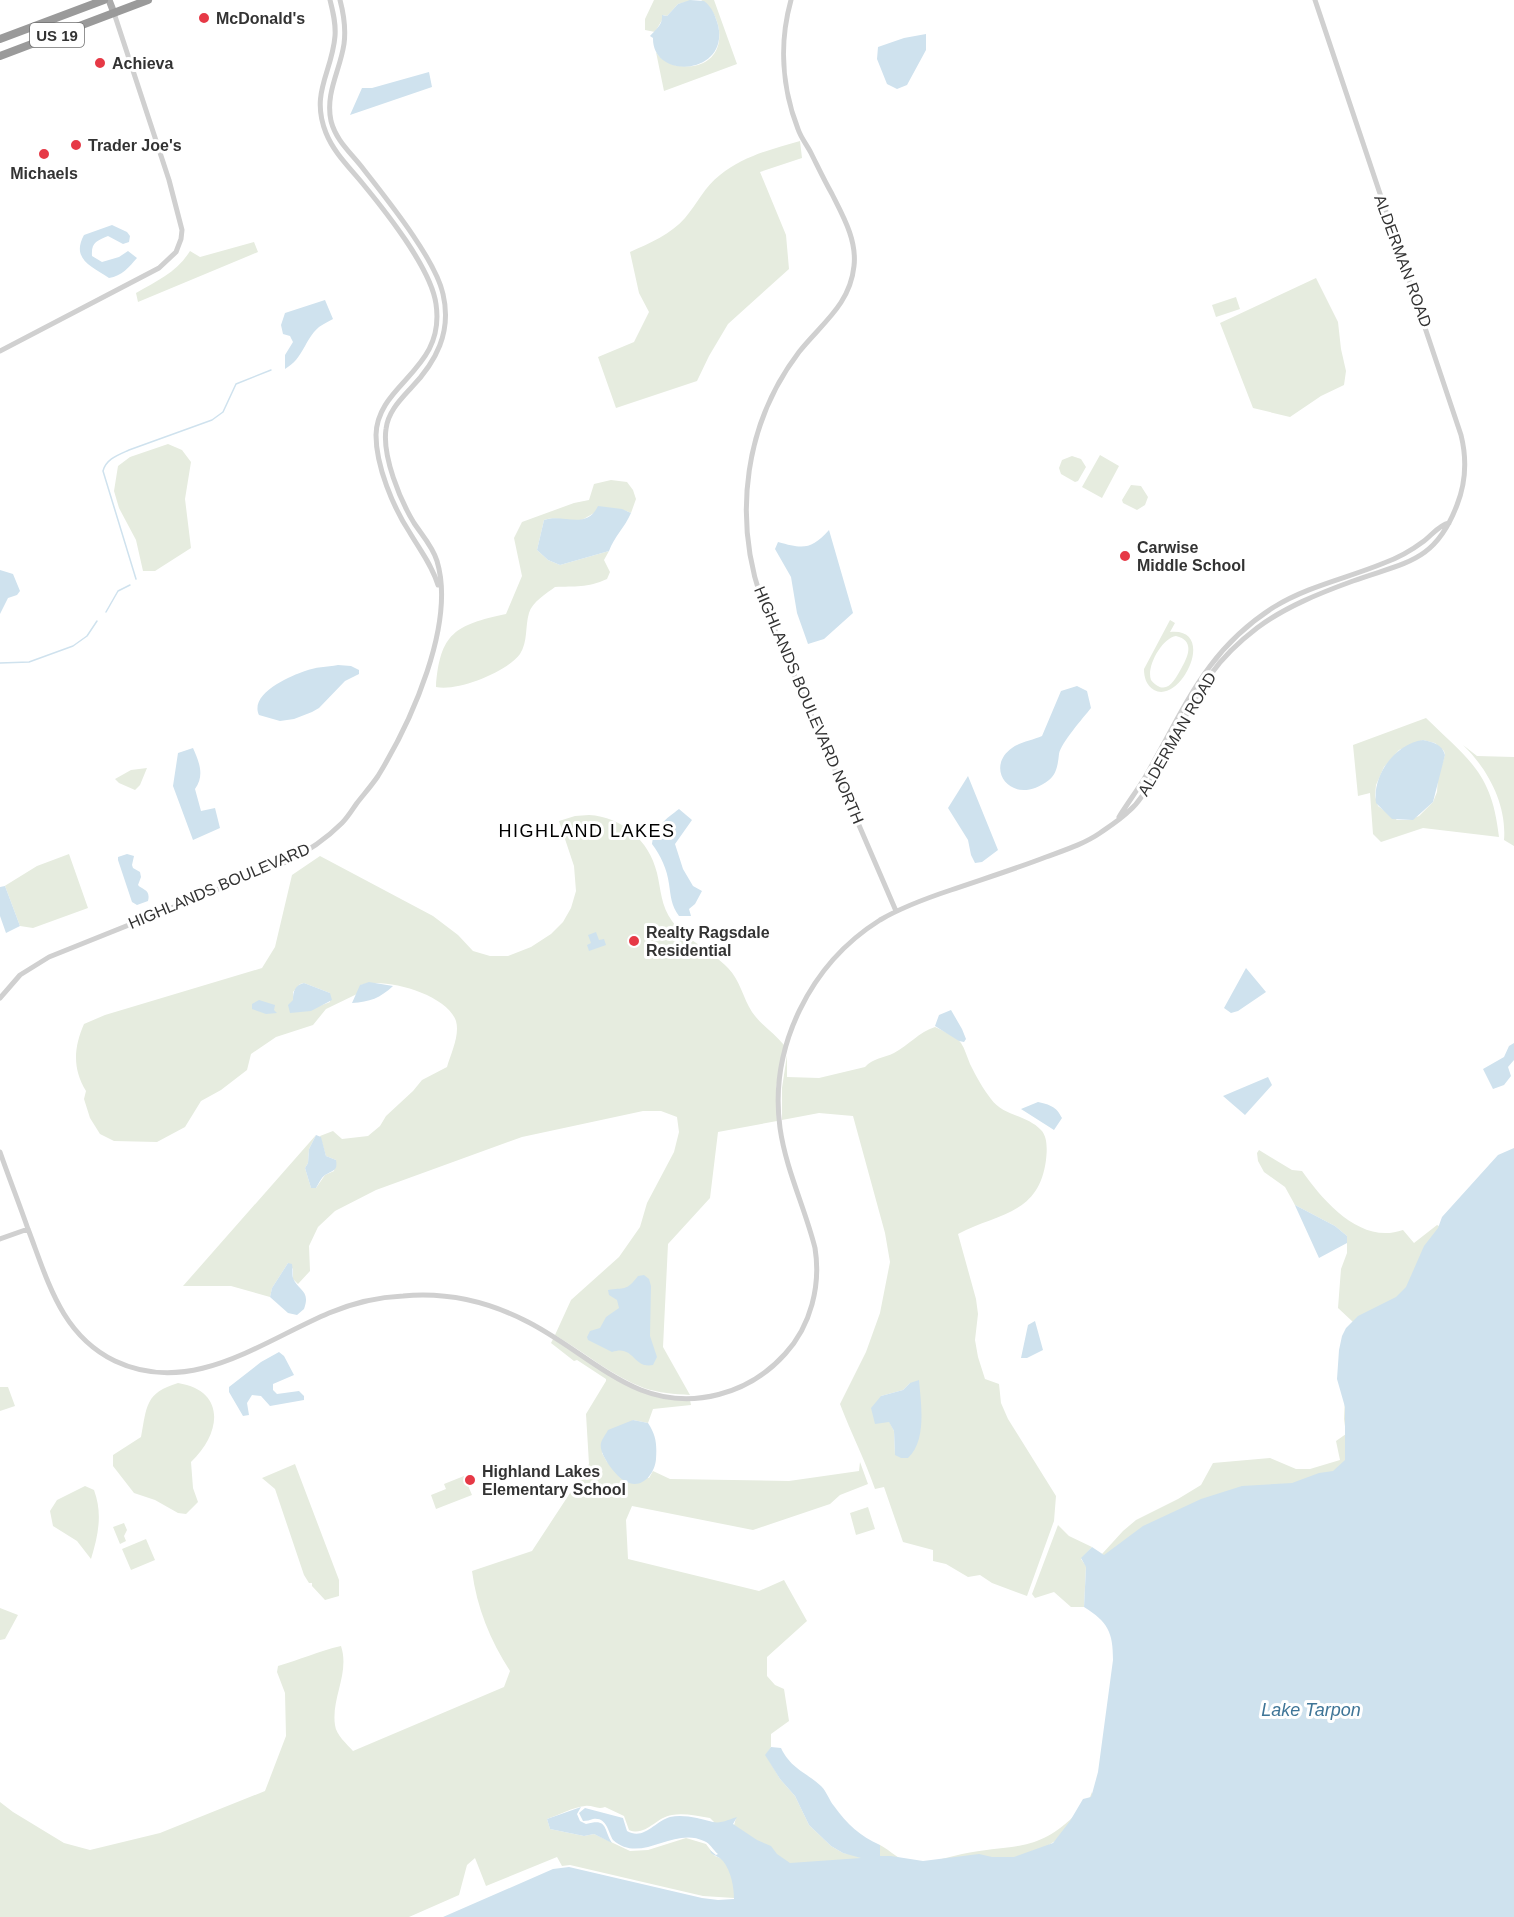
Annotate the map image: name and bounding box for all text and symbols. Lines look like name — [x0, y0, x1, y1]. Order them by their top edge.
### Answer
place label: McDonald's — [216, 10, 305, 27]
marker: McDonald's — [197, 11, 211, 25]
road number: US 19 — [30, 23, 84, 47]
place label: Achieva — [112, 55, 173, 72]
marker: Achieva — [93, 56, 107, 70]
place label: Trader Joe's — [88, 137, 182, 154]
marker: Trader Joe's — [69, 138, 83, 152]
marker: Michaels — [37, 147, 51, 161]
place label: Michaels — [10, 165, 78, 182]
street label: ALDERMAN ROAD — [1371, 193, 1435, 329]
place label: Carwise Middle School — [1137, 539, 1245, 574]
marker: Carwise Middle School — [1118, 549, 1132, 563]
street label: HIGHLANDS BOULEVARD NORTH — [751, 584, 867, 826]
street label: ALDERMAN ROAD — [1135, 669, 1219, 799]
district label: HIGHLAND LAKES — [498, 821, 676, 841]
street label: HIGHLANDS BOULEVARD — [126, 840, 312, 932]
place label: Realty Ragsdale Residential — [646, 924, 770, 959]
marker: Realty Ragsdale Residential — [627, 934, 641, 948]
place label: Highland Lakes Elementary School — [482, 1463, 626, 1498]
marker: Highland Lakes Elementary School — [463, 1473, 477, 1487]
water label: Lake Tarpon — [1261, 1700, 1361, 1720]

